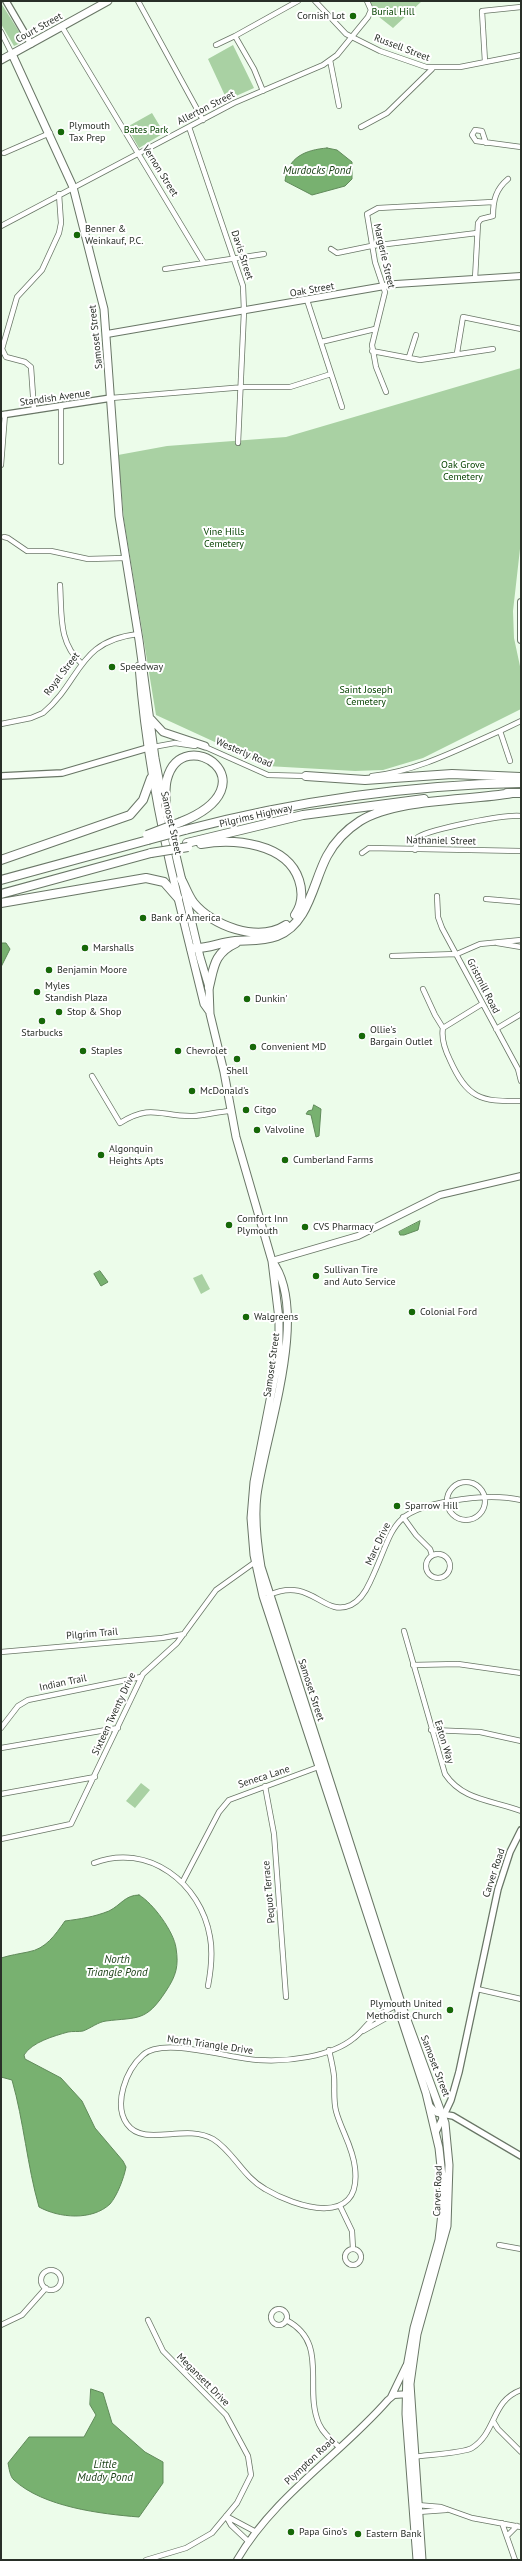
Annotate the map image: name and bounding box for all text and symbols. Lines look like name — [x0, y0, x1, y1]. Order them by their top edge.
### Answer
park label: Burial Hill — [371, 6, 415, 18]
street label: Court Street — [14, 10, 64, 46]
place label: Cornish Lot — [297, 10, 345, 22]
marker: Cornish Lot — [348, 11, 358, 21]
street label: Russell Street — [372, 32, 432, 64]
street label: Allerton Street — [175, 88, 237, 128]
place label: Plymouth Tax Prep — [69, 120, 110, 144]
park label: Bates Park — [124, 124, 168, 136]
marker: Plymouth Tax Prep — [56, 127, 66, 137]
street label: Vernon Street — [140, 143, 180, 199]
water label: Murdocks Pond — [283, 164, 351, 178]
street label: Margerie Street — [371, 222, 397, 290]
place label: Benner & Weinkauf, P.C. — [85, 223, 143, 246]
street label: Davis Street — [228, 229, 256, 281]
marker: Benner & Weinkauf, P.C. — [72, 230, 82, 240]
street label: Oak Street — [289, 280, 335, 300]
street label: Samoset Street — [87, 304, 105, 370]
street label: Standish Avenue — [19, 387, 91, 409]
park label: Oak Grove Cemetery — [441, 459, 485, 482]
park label: Vine Hills Cemetery — [203, 526, 245, 550]
street label: Royal Street — [42, 650, 82, 698]
place label: Speedway — [120, 661, 163, 673]
marker: Speedway — [107, 662, 117, 672]
park label: Saint Joseph Cemetery — [340, 684, 392, 708]
street label: Westerly Road — [214, 736, 274, 770]
street label: Samoset Street — [158, 790, 184, 856]
street label: Pilgrims Highway — [218, 802, 294, 830]
street label: Nathaniel Street — [406, 834, 476, 848]
place label: Bank of America — [151, 912, 220, 924]
marker: Bank of America — [138, 913, 148, 923]
place label: Marshalls — [93, 942, 134, 954]
marker: Marshalls — [80, 943, 90, 953]
street label: Gristmill Road — [464, 956, 502, 1016]
place label: Benjamin Moore — [57, 964, 127, 976]
marker: Benjamin Moore — [44, 965, 54, 975]
place label: Myles Standish Plaza — [45, 980, 107, 1004]
marker: Myles Standish Plaza — [32, 987, 42, 997]
place label: Dunkin' — [255, 993, 288, 1005]
marker: Dunkin' — [242, 994, 252, 1004]
place label: Stop & Shop — [67, 1006, 121, 1018]
marker: Stop & Shop — [54, 1007, 64, 1017]
marker: Starbucks — [37, 1016, 47, 1026]
place label: Ollie's Bargain Outlet — [370, 1024, 432, 1048]
place label: Starbucks — [21, 1027, 63, 1039]
marker: Ollie's Bargain Outlet — [357, 1031, 367, 1041]
place label: Convenient MD — [261, 1041, 326, 1053]
marker: Convenient MD — [248, 1042, 258, 1052]
place label: Staples — [91, 1045, 122, 1057]
place label: Chevrolet — [186, 1045, 227, 1057]
marker: Staples — [78, 1046, 88, 1056]
marker: Chevrolet — [173, 1046, 183, 1056]
marker: Shell — [232, 1054, 242, 1064]
place label: Shell — [226, 1065, 248, 1077]
place label: McDonald's — [200, 1085, 249, 1097]
marker: McDonald's — [187, 1086, 197, 1096]
place label: Citgo — [254, 1104, 276, 1116]
marker: Citgo — [241, 1105, 251, 1115]
place label: Valvoline — [265, 1124, 304, 1136]
marker: Valvoline — [252, 1125, 262, 1135]
place label: Algonquin Heights Apts — [109, 1143, 163, 1166]
marker: Algonquin Heights Apts — [96, 1150, 106, 1160]
place label: Cumberland Farms — [293, 1154, 373, 1166]
marker: Cumberland Farms — [280, 1155, 290, 1165]
place label: Comfort Inn Plymouth — [237, 1213, 288, 1236]
marker: Comfort Inn Plymouth — [224, 1220, 234, 1230]
place label: CVS Pharmacy — [313, 1221, 374, 1233]
marker: CVS Pharmacy — [300, 1222, 310, 1232]
place label: Sullivan Tire and Auto Service — [324, 1264, 396, 1288]
marker: Sullivan Tire and Auto Service — [311, 1271, 321, 1281]
place label: Colonial Ford — [420, 1306, 477, 1318]
marker: Colonial Ford — [407, 1307, 417, 1317]
place label: Walgreens — [254, 1311, 298, 1323]
marker: Walgreens — [241, 1312, 251, 1322]
street label: Samoset Street — [262, 1332, 282, 1398]
place label: Sparrow Hill — [405, 1500, 458, 1512]
marker: Sparrow Hill — [392, 1501, 402, 1511]
street label: Marc Drive — [363, 1521, 393, 1567]
street label: Pilgrim Trail — [66, 1626, 118, 1642]
street label: Samoset Street — [295, 1657, 327, 1723]
street label: Sixteen Twenty Drive — [90, 1671, 138, 1757]
street label: Indian Trail — [38, 1672, 88, 1694]
street label: Eaton Way — [432, 1719, 456, 1765]
street label: Seneca Lane — [237, 1763, 291, 1791]
street label: Carver Road — [480, 1847, 508, 1899]
street label: Pequot Terrace — [260, 1860, 278, 1924]
water label: North Triangle Pond — [86, 1953, 148, 1979]
place label: Plymouth United Methodist Church — [367, 1998, 442, 2022]
marker: Plymouth United Methodist Church — [445, 2005, 455, 2015]
street label: North Triangle Drive — [166, 2033, 254, 2057]
street label: Samoset Street — [418, 2034, 452, 2098]
street label: Carver Road — [431, 2165, 445, 2217]
street label: Megansett Drive — [174, 2351, 232, 2409]
street label: Plympton Road — [282, 2435, 338, 2487]
water label: Little Muddy Pond — [77, 2458, 133, 2484]
place label: Papa Gino's — [299, 2526, 347, 2538]
marker: Papa Gino's — [286, 2527, 296, 2537]
place label: Eastern Bank — [366, 2528, 421, 2540]
marker: Eastern Bank — [353, 2529, 363, 2539]

